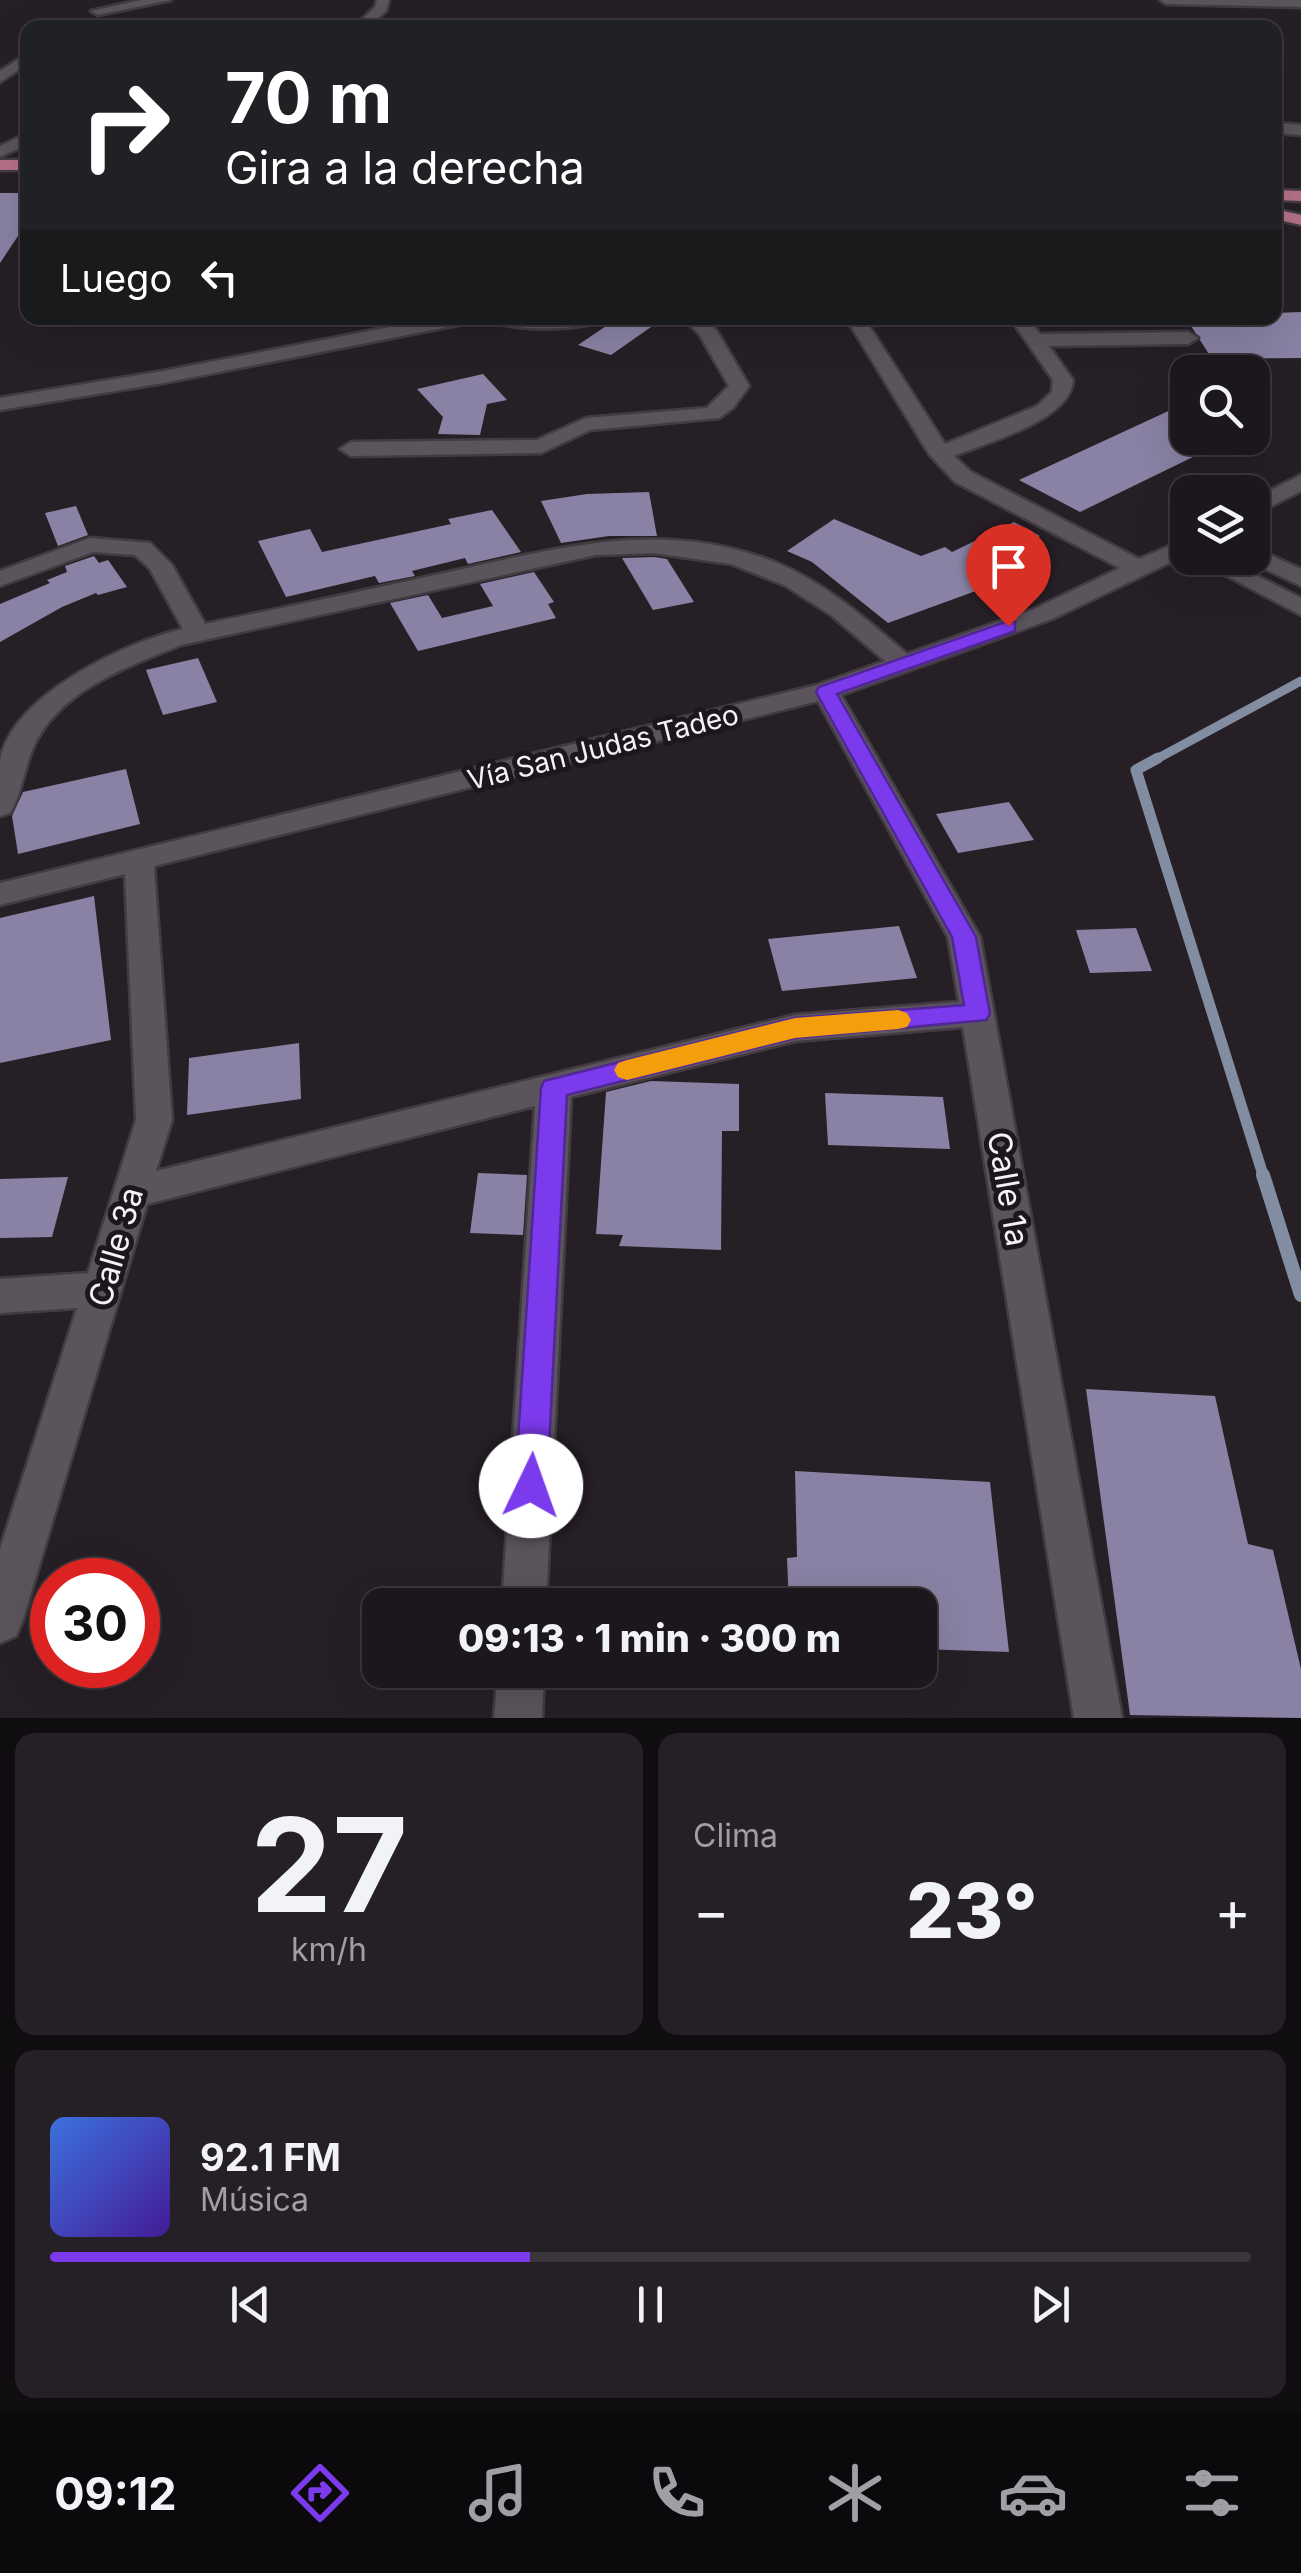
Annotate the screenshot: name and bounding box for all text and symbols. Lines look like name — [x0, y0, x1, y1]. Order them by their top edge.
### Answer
text: 70 m — [225, 55, 392, 140]
icon: right — [60, 60, 190, 190]
text: Gira a la derecha — [225, 140, 585, 195]
icon: left — [192, 250, 247, 305]
text: Luego — [60, 255, 172, 301]
map controls — [1170, 355, 1270, 575]
button: search — [1170, 355, 1270, 455]
button: layers — [1170, 475, 1270, 575]
pin — [966, 524, 1051, 627]
icon: arrive — [981, 539, 1036, 594]
street label: Vía San Judas Tadeo — [464, 697, 742, 797]
street label: Calle 1a — [979, 1129, 1038, 1249]
street label: Calle 3a — [80, 1183, 151, 1311]
position arrow — [479, 1434, 583, 1538]
speed limit sign: 30 — [30, 1558, 160, 1688]
text: 09:13 · 1 min · 300 m — [458, 1615, 841, 1661]
text: 27 — [250, 1786, 408, 1943]
text: Clima — [693, 1816, 778, 1855]
text: 23° — [906, 1865, 1038, 1956]
text: − — [693, 1878, 729, 1944]
text: + — [1215, 1878, 1251, 1944]
text: km/h — [291, 1930, 367, 1969]
text: 92.1 FM — [200, 2134, 341, 2180]
text: Música — [200, 2180, 309, 2219]
icon: previous — [223, 2277, 278, 2332]
icon: pause — [623, 2277, 678, 2332]
icon: next — [1023, 2277, 1078, 2332]
icon: directions — [285, 2458, 355, 2528]
icon: music — [463, 2458, 533, 2528]
icon: phone — [642, 2458, 712, 2528]
icon: climate — [820, 2458, 890, 2528]
icon: car — [998, 2458, 1068, 2528]
icon: filters — [1177, 2458, 1247, 2528]
text: 09:12 — [54, 2466, 177, 2521]

